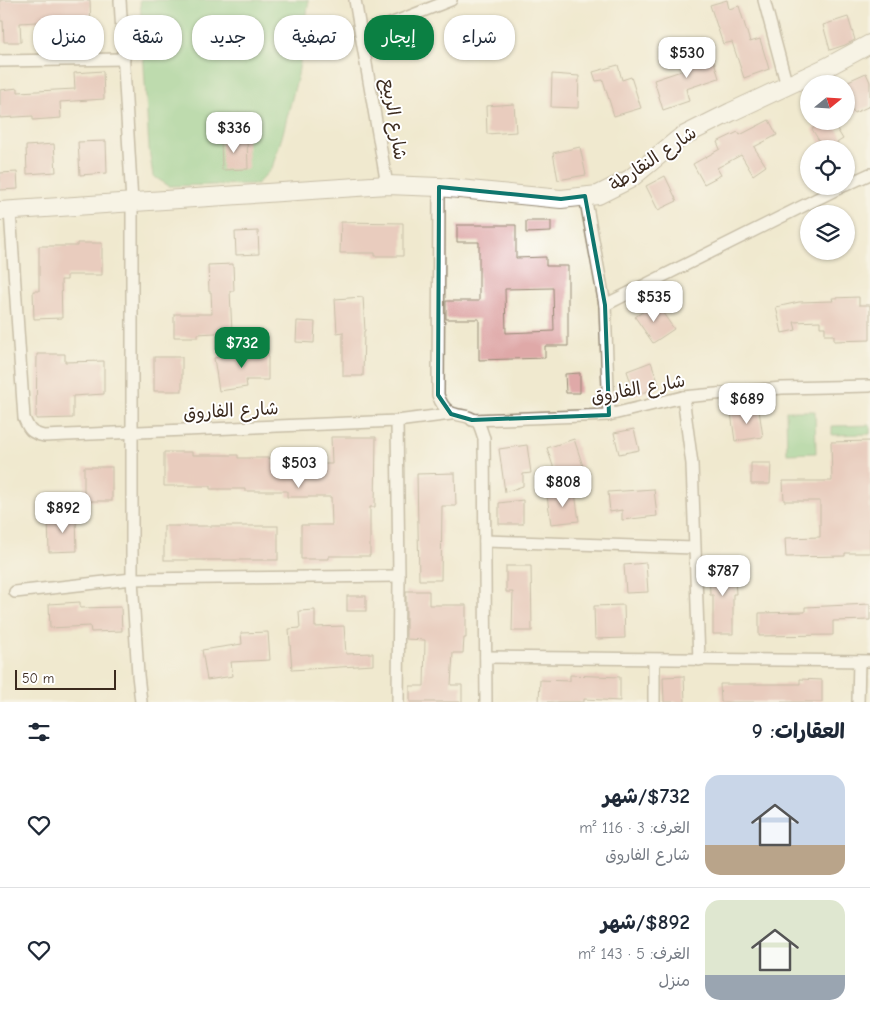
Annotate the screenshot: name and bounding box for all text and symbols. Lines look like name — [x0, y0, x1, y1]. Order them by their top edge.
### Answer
chip: منزل — [33, 15, 104, 60]
chip: شقة — [114, 15, 182, 60]
chip: جديد — [192, 15, 264, 60]
chip: تصفية — [274, 15, 354, 60]
chip: إيجار — [364, 15, 434, 60]
chip: شراء — [444, 15, 515, 60]
pin: $530 — [657, 36, 717, 79]
text: $530 — [669, 44, 705, 62]
north arrow — [800, 75, 855, 130]
map controls — [800, 75, 855, 260]
street label: شارع الربيع — [375, 76, 411, 162]
pin: $336 — [204, 112, 264, 154]
text: $336 — [217, 119, 251, 137]
street label: شارع النقارطة — [605, 122, 701, 197]
button: locate — [800, 140, 855, 195]
button: layers — [800, 205, 855, 260]
pin: $535 — [624, 280, 684, 323]
text: $535 — [637, 288, 671, 306]
pin: $732 — [212, 326, 272, 369]
text: $732 — [226, 334, 258, 352]
street label: شارع الفاروق — [589, 370, 687, 409]
pin: $689 — [717, 382, 777, 425]
text: $689 — [730, 390, 764, 408]
street label: شارع الفاروق — [183, 398, 279, 425]
pin: $503 — [269, 446, 329, 489]
text: $503 — [281, 454, 317, 472]
pin: $808 — [533, 466, 593, 508]
text: $808 — [545, 473, 581, 491]
pin: $892 — [33, 492, 93, 534]
text: $892 — [46, 499, 80, 517]
pin: $787 — [693, 554, 753, 597]
text: $787 — [707, 562, 739, 580]
scale bar — [15, 667, 116, 690]
text: 50 m — [22, 670, 54, 687]
icon: filters — [25, 718, 53, 746]
text: العقارات: 9 — [752, 719, 845, 743]
text: $732/شهر — [603, 784, 690, 808]
icon: home — [745, 795, 805, 855]
icon: heart — [25, 811, 53, 839]
text: الغرف: 3 · 116 m² — [579, 819, 690, 837]
text: شارع الفاروق — [605, 846, 690, 864]
text: $892/شهر — [601, 910, 690, 934]
icon: home — [745, 920, 805, 980]
icon: heart — [25, 936, 53, 964]
text: الغرف: 5 · 143 m² — [578, 945, 690, 963]
text: منزل — [658, 972, 690, 990]

